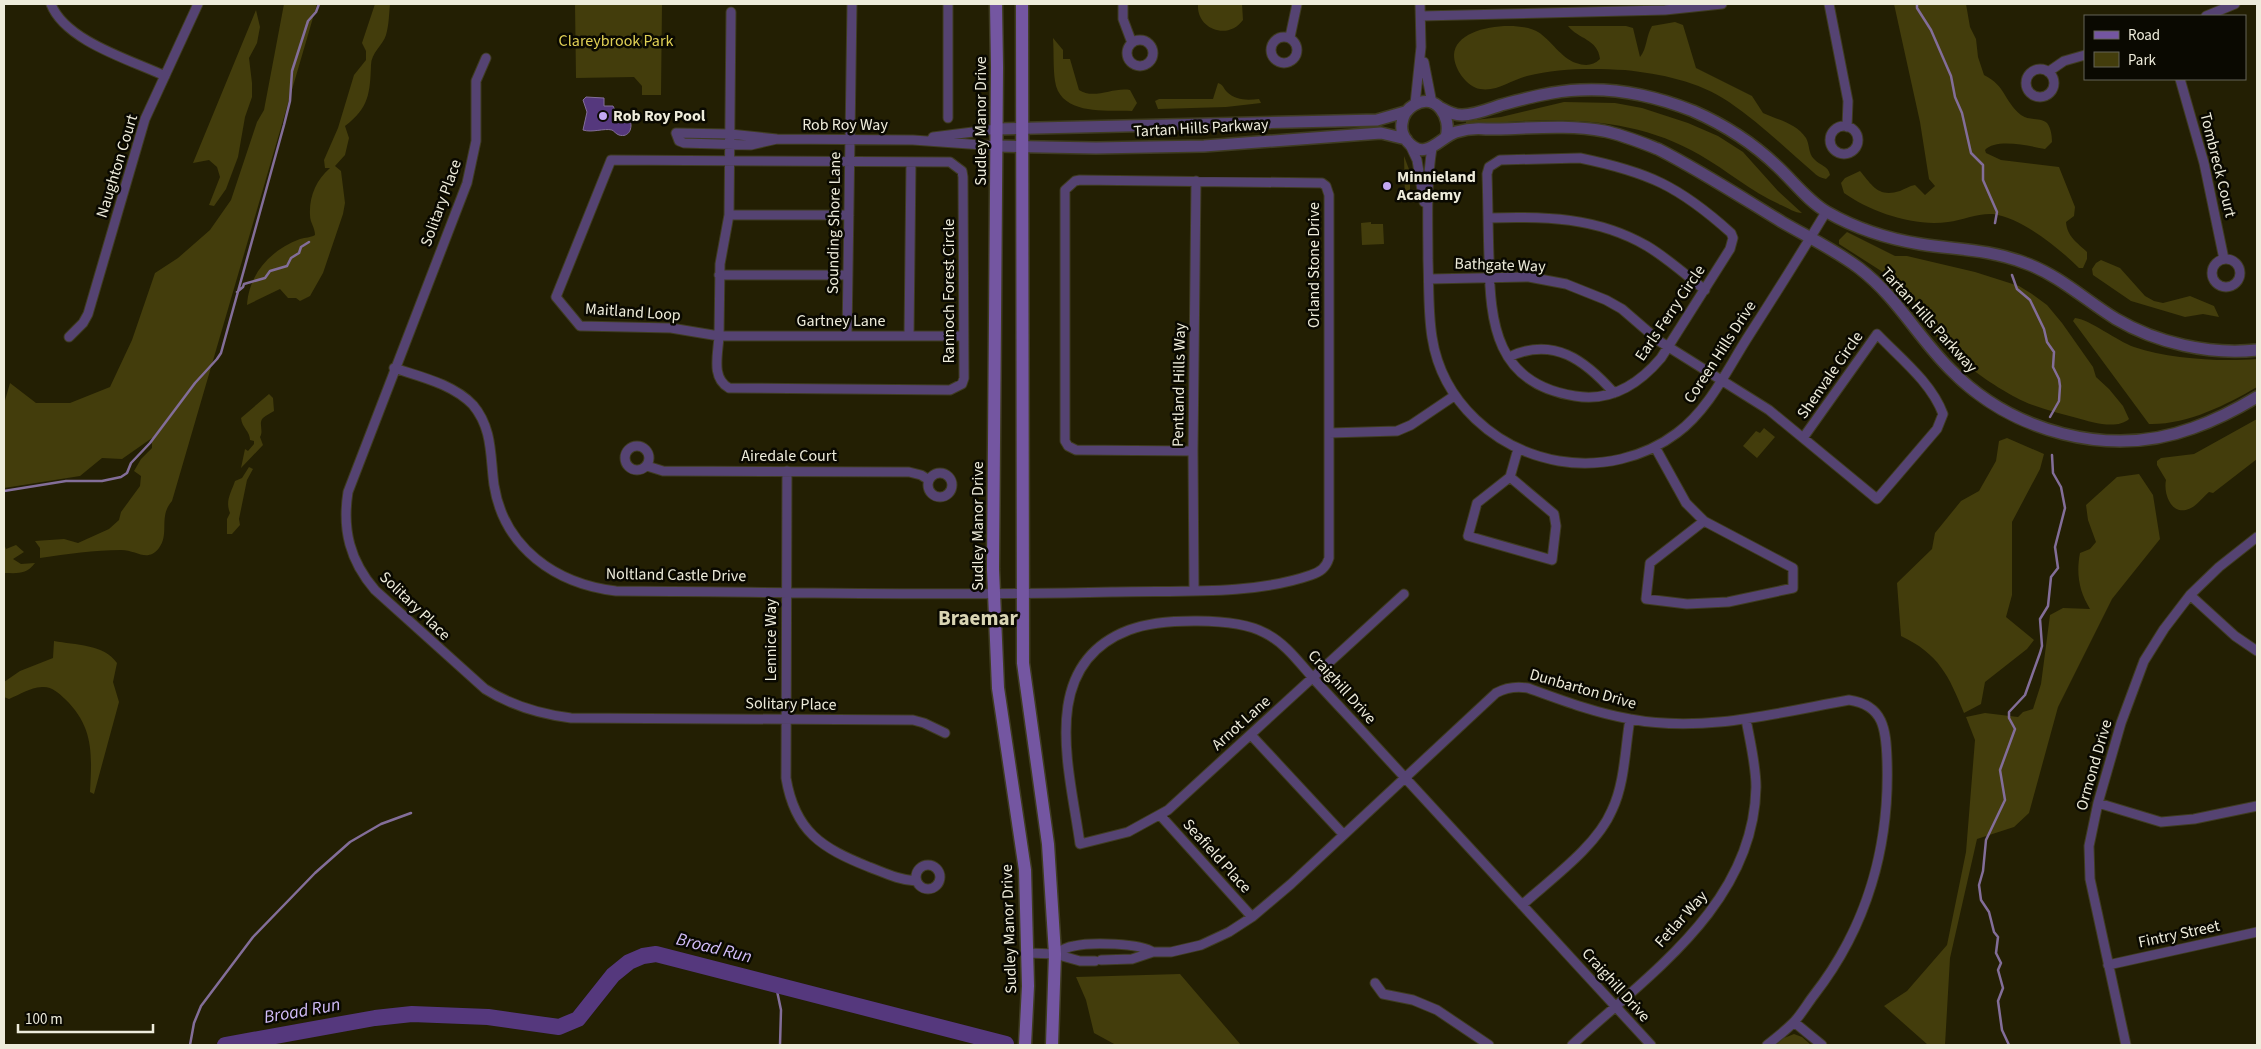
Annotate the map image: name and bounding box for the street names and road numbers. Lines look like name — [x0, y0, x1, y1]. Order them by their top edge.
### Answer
street label: Sudley Manor Drive — [970, 56, 992, 186]
street label: Tombreck Court — [2194, 110, 2242, 220]
street label: Naughton Court — [91, 111, 143, 220]
street label: Tartan Hills Parkway — [1133, 113, 1270, 143]
street label: Rob Roy Way — [802, 114, 888, 136]
street label: Sounding Shore Lane — [822, 152, 846, 294]
street label: Solitary Place — [415, 156, 467, 250]
street label: Orland Stone Drive — [1303, 202, 1325, 328]
street label: Rannoch Forest Circle — [938, 218, 960, 363]
street label: Bathgate Way — [1454, 252, 1546, 278]
street label: Earls Ferry Circle — [1630, 261, 1710, 365]
street label: Tartan Hills Parkway — [1876, 262, 1983, 378]
street label: Coreen Hills Drive — [1679, 296, 1761, 408]
street label: Maitland Loop — [584, 298, 682, 326]
street label: Gartney Lane — [797, 310, 885, 332]
street label: Pentland Hills Way — [1167, 322, 1191, 447]
street label: Shenvale Circle — [1792, 327, 1868, 423]
street label: Airedale Court — [741, 445, 837, 467]
street label: Sudley Manor Drive — [967, 461, 989, 591]
street label: Noltland Castle Drive — [606, 563, 746, 587]
street label: Solitary Place — [375, 566, 455, 646]
street label: Lennice Way — [760, 598, 782, 681]
street label: Craighill Drive — [1303, 645, 1381, 729]
street label: Dunbarton Drive — [1527, 663, 1639, 715]
street label: Arnot Lane — [1207, 691, 1275, 755]
street label: Solitary Place — [745, 692, 837, 716]
street label: Ormond Drive — [2071, 717, 2117, 813]
street label: Seafield Place — [1178, 814, 1256, 898]
street label: Sudley Manor Drive — [996, 864, 1022, 994]
street label: Fetlar Way — [1650, 885, 1713, 952]
street label: Fintry Street — [2136, 915, 2222, 953]
street label: Craighill Drive — [1577, 943, 1655, 1027]

